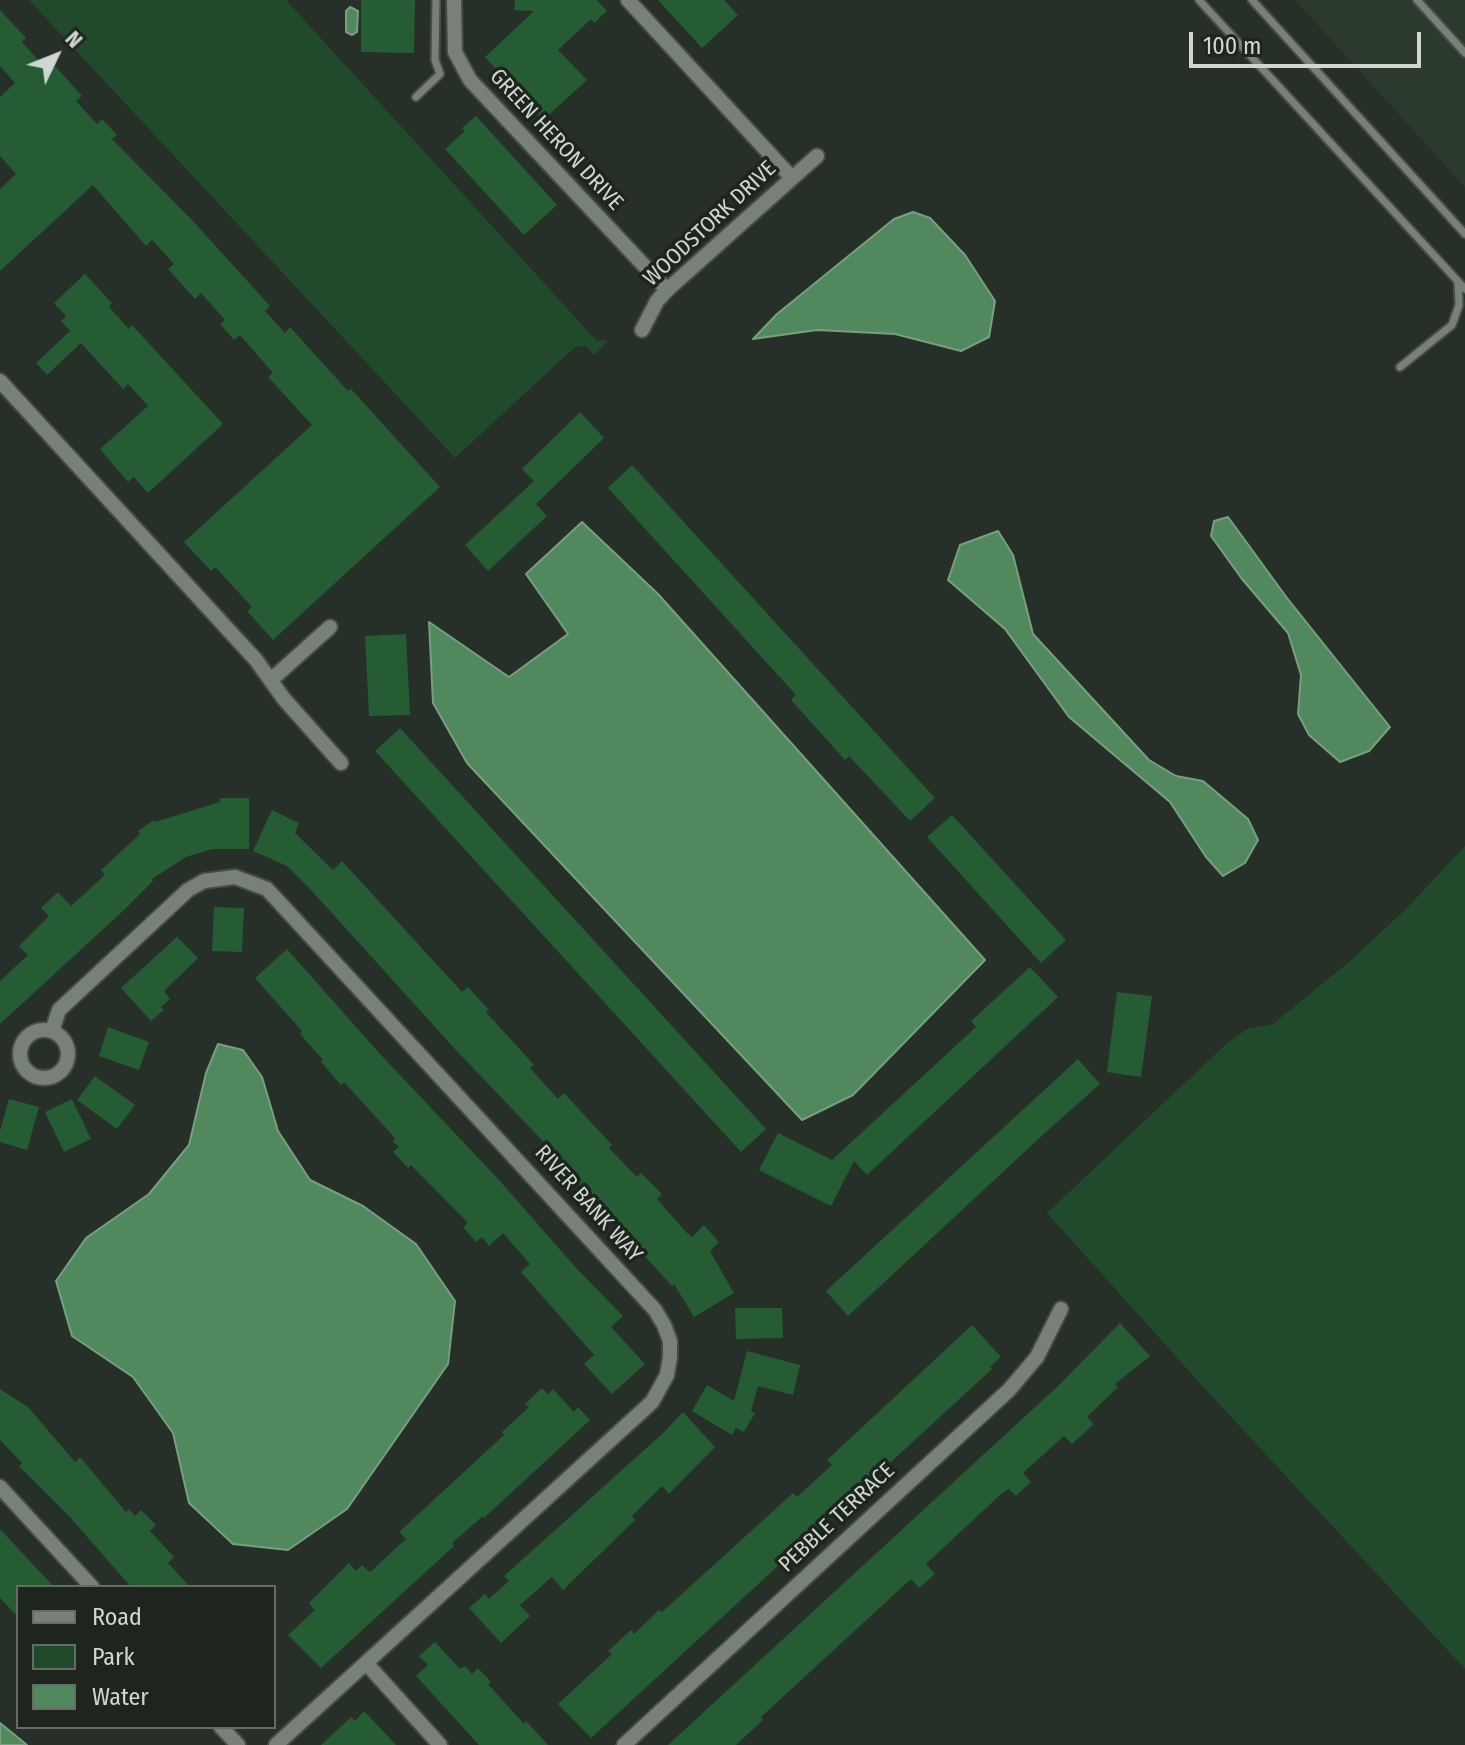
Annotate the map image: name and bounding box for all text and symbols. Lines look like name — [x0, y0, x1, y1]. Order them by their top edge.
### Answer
north arrow — [16, 16, 96, 96]
scale bar — [1193, 16, 1425, 66]
text: N — [60, 25, 88, 53]
text: 100 m — [1203, 32, 1261, 60]
street label: GREEN HERON DRIVE — [484, 64, 628, 216]
street label: WOODSTORK DRIVE — [638, 156, 782, 292]
street label: RIVER BANK WAY — [529, 1140, 647, 1268]
street label: PEBBLE TERRACE — [774, 1458, 900, 1578]
legend — [16, 1585, 276, 1729]
text: Road — [92, 1603, 142, 1631]
text: Park — [92, 1643, 135, 1671]
text: Water — [92, 1683, 149, 1711]

